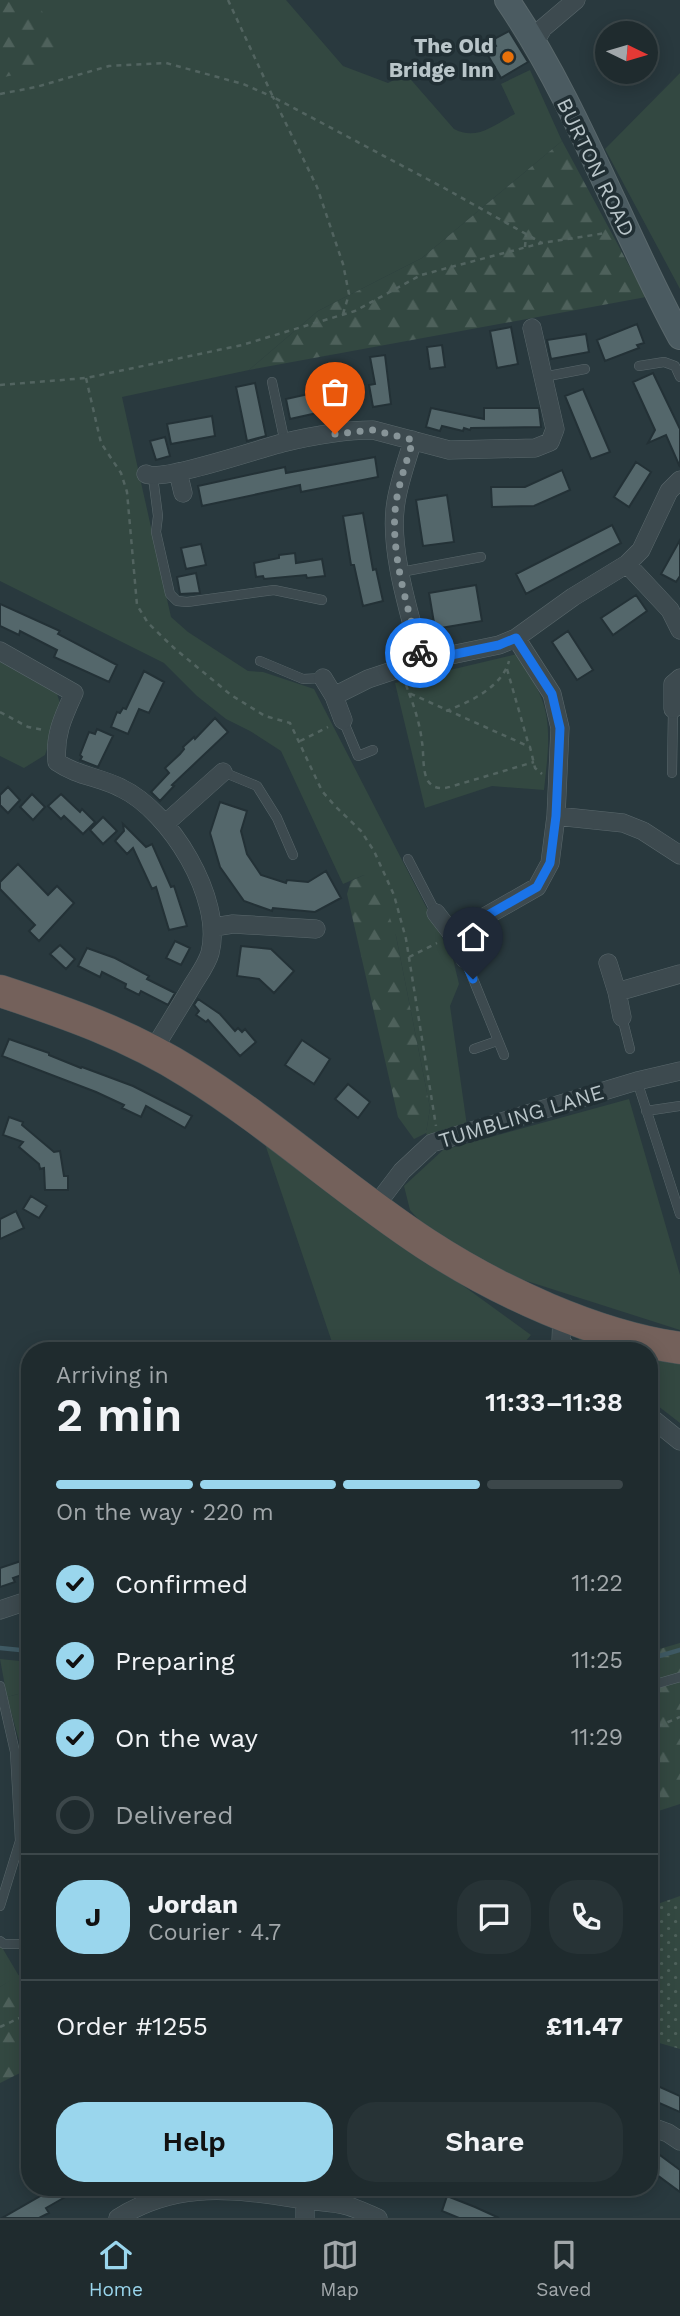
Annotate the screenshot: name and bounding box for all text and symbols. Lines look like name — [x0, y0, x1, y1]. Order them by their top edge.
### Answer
north arrow — [595, 21, 658, 84]
map controls — [595, 21, 658, 84]
place label: The Old Bridge Inn — [389, 33, 494, 82]
marker: The Old Bridge Inn — [500, 49, 516, 65]
street label: BURTON ROAD — [552, 94, 640, 240]
pin — [305, 362, 365, 434]
icon: bag — [316, 373, 354, 411]
courier — [385, 618, 455, 688]
icon: bike — [401, 634, 439, 672]
pin — [443, 907, 503, 979]
icon: home — [454, 918, 492, 956]
street label: TUMBLING LANE — [436, 1079, 606, 1153]
text: Arriving in — [56, 1362, 169, 1389]
text: 11:33–11:38 — [485, 1387, 623, 1417]
text: 2 min — [56, 1388, 182, 1442]
text: On the way · 220 m — [56, 1499, 274, 1526]
icon: check — [56, 1565, 94, 1603]
text: Confirmed — [115, 1569, 248, 1599]
text: 11:22 — [571, 1570, 623, 1597]
icon: check — [56, 1642, 94, 1680]
text: Preparing — [115, 1646, 235, 1676]
text: 11:25 — [571, 1647, 623, 1674]
icon: check — [56, 1719, 94, 1757]
text: On the way — [115, 1723, 258, 1753]
text: 11:29 — [571, 1724, 623, 1751]
text: Delivered — [115, 1800, 234, 1830]
button: chat — [457, 1880, 531, 1954]
button: phone — [549, 1880, 623, 1954]
text: Jordan — [148, 1889, 238, 1919]
text: J — [85, 1902, 101, 1932]
text: Courier · 4.7 — [148, 1919, 281, 1946]
text: Order #1255 — [56, 2011, 208, 2041]
text: £11.47 — [546, 2011, 623, 2041]
button: Help — [56, 2102, 333, 2182]
button: Share — [347, 2102, 623, 2182]
tab: Home — [89, 2236, 143, 2301]
tab: Map — [320, 2236, 359, 2301]
tab: Saved — [536, 2236, 591, 2301]

